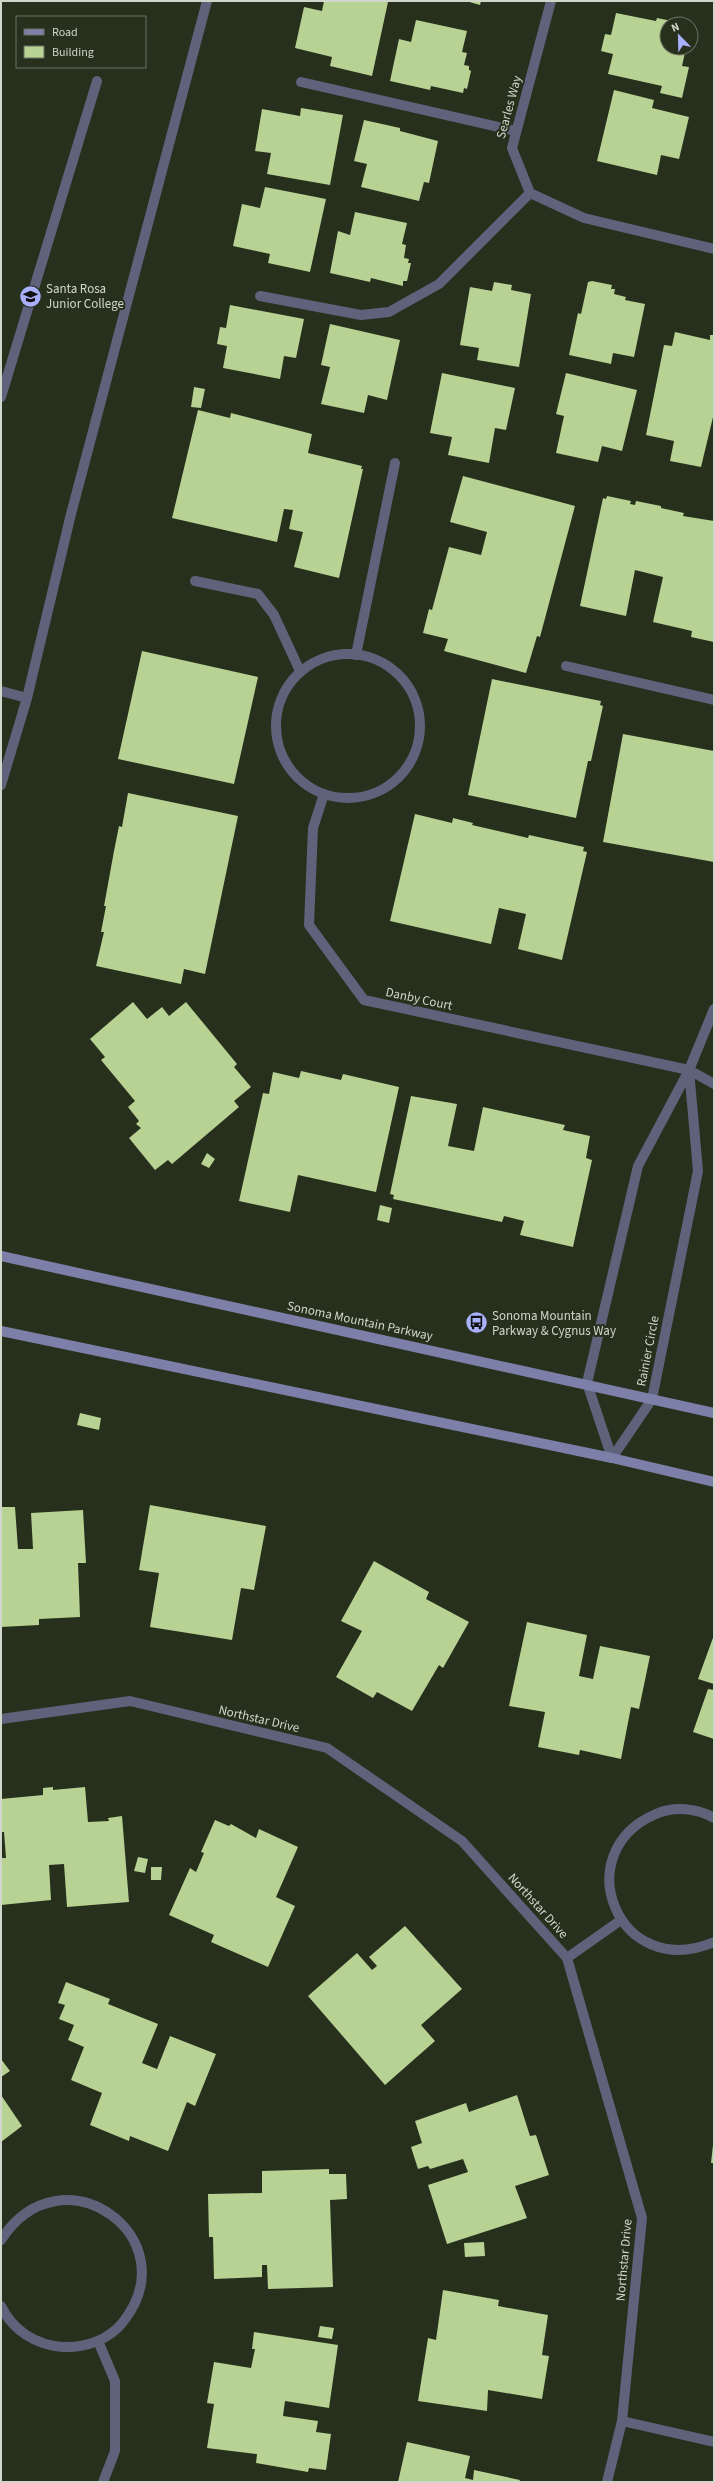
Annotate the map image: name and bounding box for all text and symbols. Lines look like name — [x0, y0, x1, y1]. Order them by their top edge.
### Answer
legend — [16, 16, 146, 68]
north arrow — [659, 16, 699, 56]
text: N — [669, 19, 682, 36]
text: Road — [52, 24, 78, 41]
text: Building — [52, 44, 94, 61]
street label: Searles Way — [492, 73, 526, 141]
place label: Santa Rosa Junior College — [46, 280, 124, 313]
school or university icon: Santa Rosa Junior College — [17, 283, 43, 309]
street label: Danby Court — [384, 983, 455, 1015]
street label: Sonoma Mountain Parkway — [286, 1297, 434, 1345]
place label: Sonoma Mountain Parkway & Cygnus Way — [492, 1307, 616, 1340]
bus stop icon: Sonoma Mountain Parkway & Cygnus Way — [463, 1310, 489, 1336]
street label: Rainier Circle — [632, 1314, 664, 1388]
street label: Northstar Drive — [217, 1701, 301, 1737]
street label: Northstar Drive — [504, 1869, 572, 1943]
street label: Northstar Drive — [611, 2218, 637, 2302]

